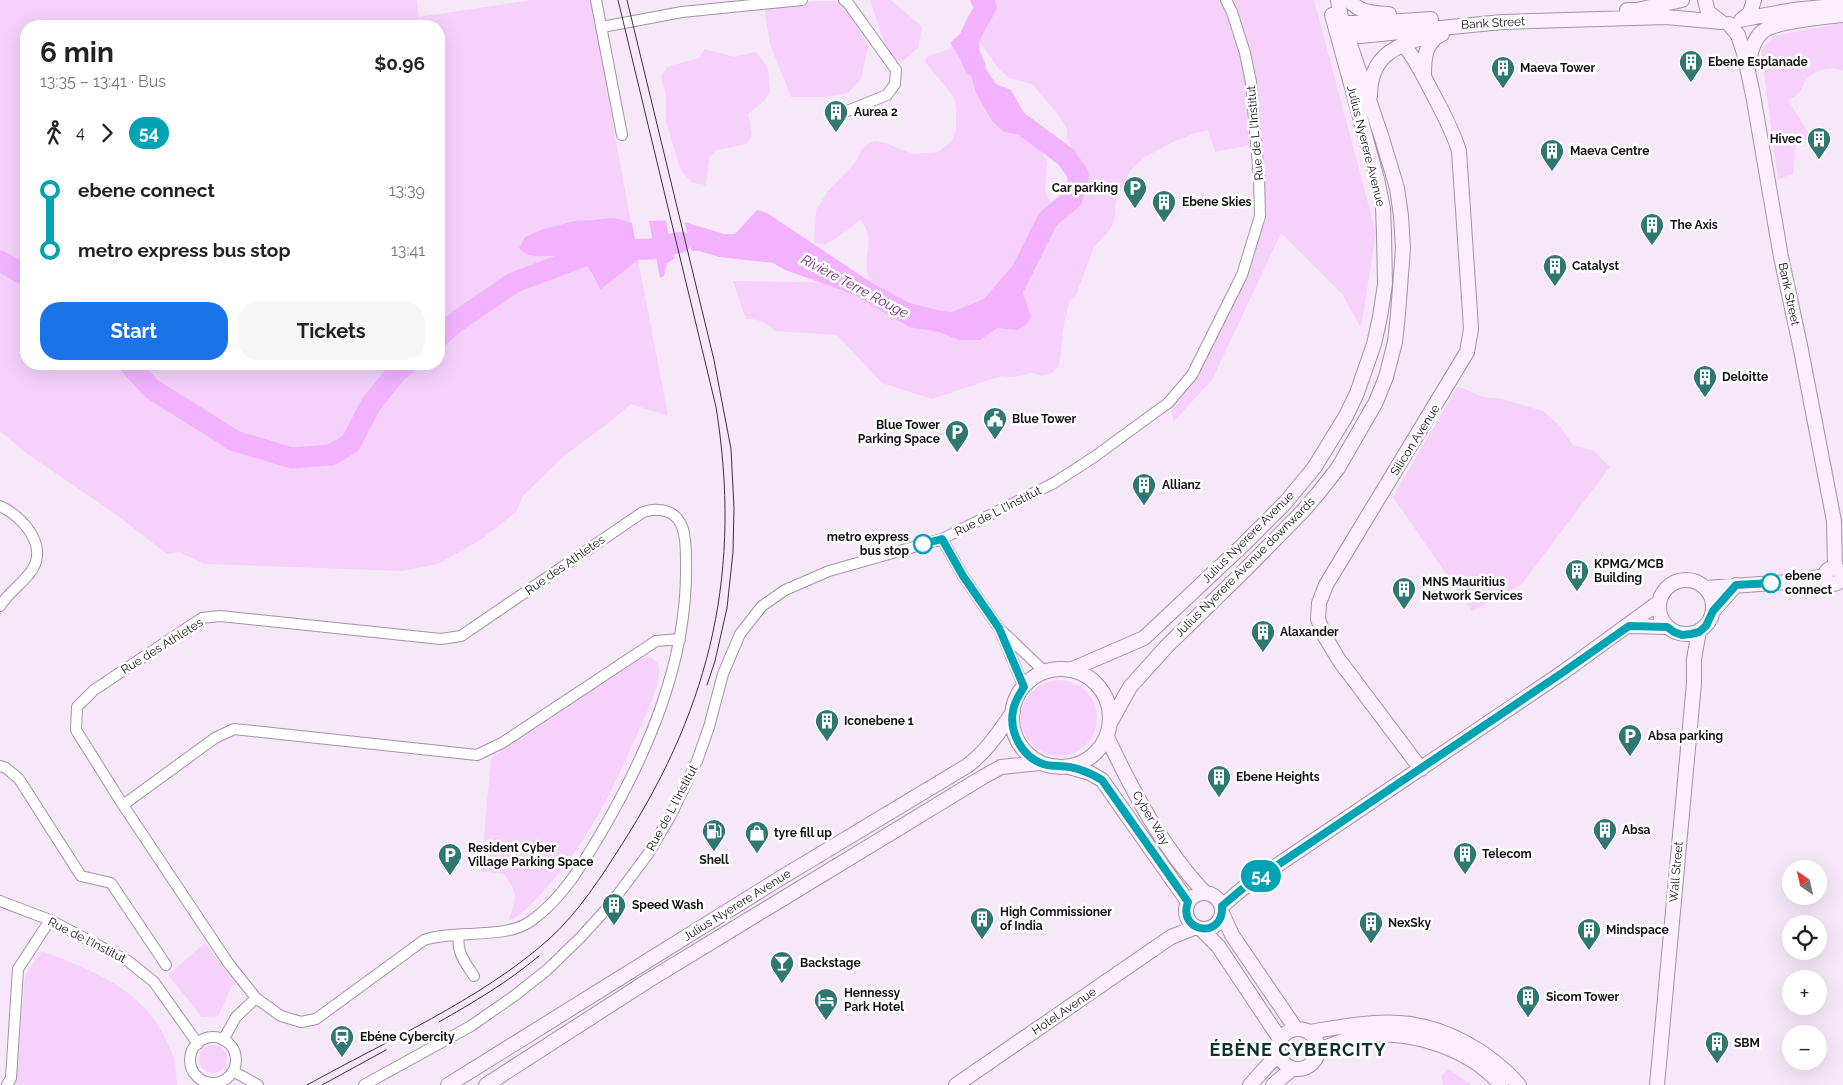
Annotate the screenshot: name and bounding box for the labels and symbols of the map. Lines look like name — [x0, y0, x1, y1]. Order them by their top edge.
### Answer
street label: Bank Street — [1461, 14, 1525, 32]
building icon: Ebene Esplanade — [1678, 49, 1704, 83]
building icon: Maeva Tower — [1490, 55, 1516, 89]
place label: Ebene Esplanade — [1708, 55, 1808, 69]
place label: Maeva Tower — [1520, 61, 1595, 75]
street label: Julius Nyerere Avenue — [1344, 84, 1388, 208]
street label: Rue de L l'Institut — [1244, 85, 1266, 181]
building icon: Aurea 2 — [823, 99, 849, 133]
place label: Aurea 2 — [854, 105, 898, 119]
building icon: Hivec — [1806, 126, 1832, 160]
place label: Hivec — [1770, 132, 1802, 146]
building icon: Maeva Centre — [1539, 138, 1565, 172]
place label: Maeva Centre — [1570, 144, 1649, 158]
parking icon: Car parking — [1122, 175, 1148, 209]
place label: Car parking — [1052, 181, 1118, 195]
building icon: Ebene Skies — [1151, 189, 1177, 223]
place label: Ebene Skies — [1182, 195, 1252, 209]
building icon: The Axis — [1639, 212, 1665, 246]
place label: The Axis — [1670, 218, 1718, 232]
water label: Rivière Terre Rouge — [799, 251, 912, 321]
building icon: Catalyst — [1542, 253, 1568, 287]
place label: Catalyst — [1572, 259, 1619, 273]
street label: Bank Street — [1775, 261, 1803, 327]
building icon: Deloitte — [1692, 364, 1718, 398]
place label: Deloitte — [1722, 370, 1768, 384]
street label: Silicon Avenue — [1388, 402, 1442, 478]
public building icon: Blue Tower — [982, 406, 1008, 440]
place label: Blue Tower — [1012, 412, 1076, 426]
place label: Blue Tower Parking Space — [858, 418, 940, 446]
parking icon: Blue Tower Parking Space — [944, 419, 970, 453]
building icon: Allianz — [1131, 472, 1157, 506]
place label: Allianz — [1162, 478, 1201, 492]
street label: Rue de L l'Institut — [952, 483, 1044, 539]
street label: Julius Nyerere Avenue — [1199, 488, 1297, 586]
street label: Julius Nyerere Avenue downwards — [1172, 494, 1318, 640]
place label: metro express bus stop — [827, 530, 909, 558]
street label: Rue des Athletes — [523, 532, 608, 598]
marker: metro express bus stop — [913, 534, 933, 554]
place label: KPMG/MCB Building — [1594, 557, 1664, 585]
building icon: KPMG/MCB Building — [1564, 558, 1590, 592]
place label: ebene connect — [1785, 569, 1832, 597]
marker: ebene connect — [1761, 573, 1781, 593]
place label: MNS Mauritius Network Services — [1422, 575, 1523, 603]
building icon: MNS Mauritius Network Services — [1391, 576, 1417, 610]
street label: Rue des Athletes — [118, 615, 206, 677]
building icon: Alaxander — [1250, 619, 1276, 653]
place label: Alaxander — [1280, 625, 1339, 639]
building icon: Iconebene 1 — [814, 708, 840, 742]
place label: Iconebene 1 — [844, 714, 914, 728]
parking icon: Absa parking — [1617, 723, 1643, 757]
place label: Absa parking — [1648, 729, 1723, 743]
street label: Rue de L l'Institut — [643, 763, 701, 853]
building icon: Ebene Heights — [1206, 764, 1232, 798]
place label: Ebene Heights — [1236, 770, 1320, 784]
street label: Cyber Way — [1129, 788, 1173, 848]
building icon: Absa — [1592, 817, 1618, 851]
fuel station icon: Shell — [701, 818, 727, 852]
shop icon: tyre fill up — [744, 820, 770, 854]
place label: Absa — [1622, 823, 1651, 837]
place label: tyre fill up — [774, 826, 832, 840]
place label: Resident Cyber Village Parking Space — [468, 841, 593, 869]
building icon: Telecom — [1452, 841, 1478, 875]
street label: Wall Street — [1666, 841, 1686, 903]
parking icon: Resident Cyber Village Parking Space — [437, 842, 463, 876]
place label: Telecom — [1482, 847, 1532, 861]
place label: Shell — [699, 853, 729, 867]
line badge: 54 — [1238, 860, 1284, 892]
north arrow — [1782, 860, 1828, 905]
street label: Julius Nyerere Avenue — [681, 866, 793, 944]
building icon: Speed Wash — [601, 892, 627, 926]
place label: Speed Wash — [632, 898, 704, 912]
place label: High Commissioner of India — [1000, 905, 1112, 933]
building icon: High Commissioner of India — [969, 906, 995, 940]
building icon: NexSky — [1358, 910, 1384, 944]
street label: Rue de l'Institut — [46, 914, 128, 966]
place label: NexSky — [1388, 916, 1431, 930]
building icon: Mindspace — [1576, 917, 1602, 951]
place label: Mindspace — [1606, 923, 1669, 937]
bar icon: Backstage — [769, 950, 795, 984]
place label: Backstage — [800, 956, 861, 970]
street label: Hotel Avenue — [1029, 984, 1099, 1038]
building icon: Sicom Tower — [1515, 984, 1541, 1018]
place label: Hennessy Park Hotel — [844, 986, 904, 1014]
hotel icon: Hennessy Park Hotel — [813, 987, 839, 1021]
place label: Sicom Tower — [1546, 990, 1619, 1004]
station icon: Ebéne Cybercity — [329, 1024, 355, 1058]
place label: Ebéne Cybercity — [360, 1030, 455, 1044]
building icon: SBM — [1704, 1030, 1730, 1064]
place label: SBM — [1734, 1036, 1760, 1050]
district label: ÉBÈNE CYBERCITY — [1209, 1039, 1387, 1060]

